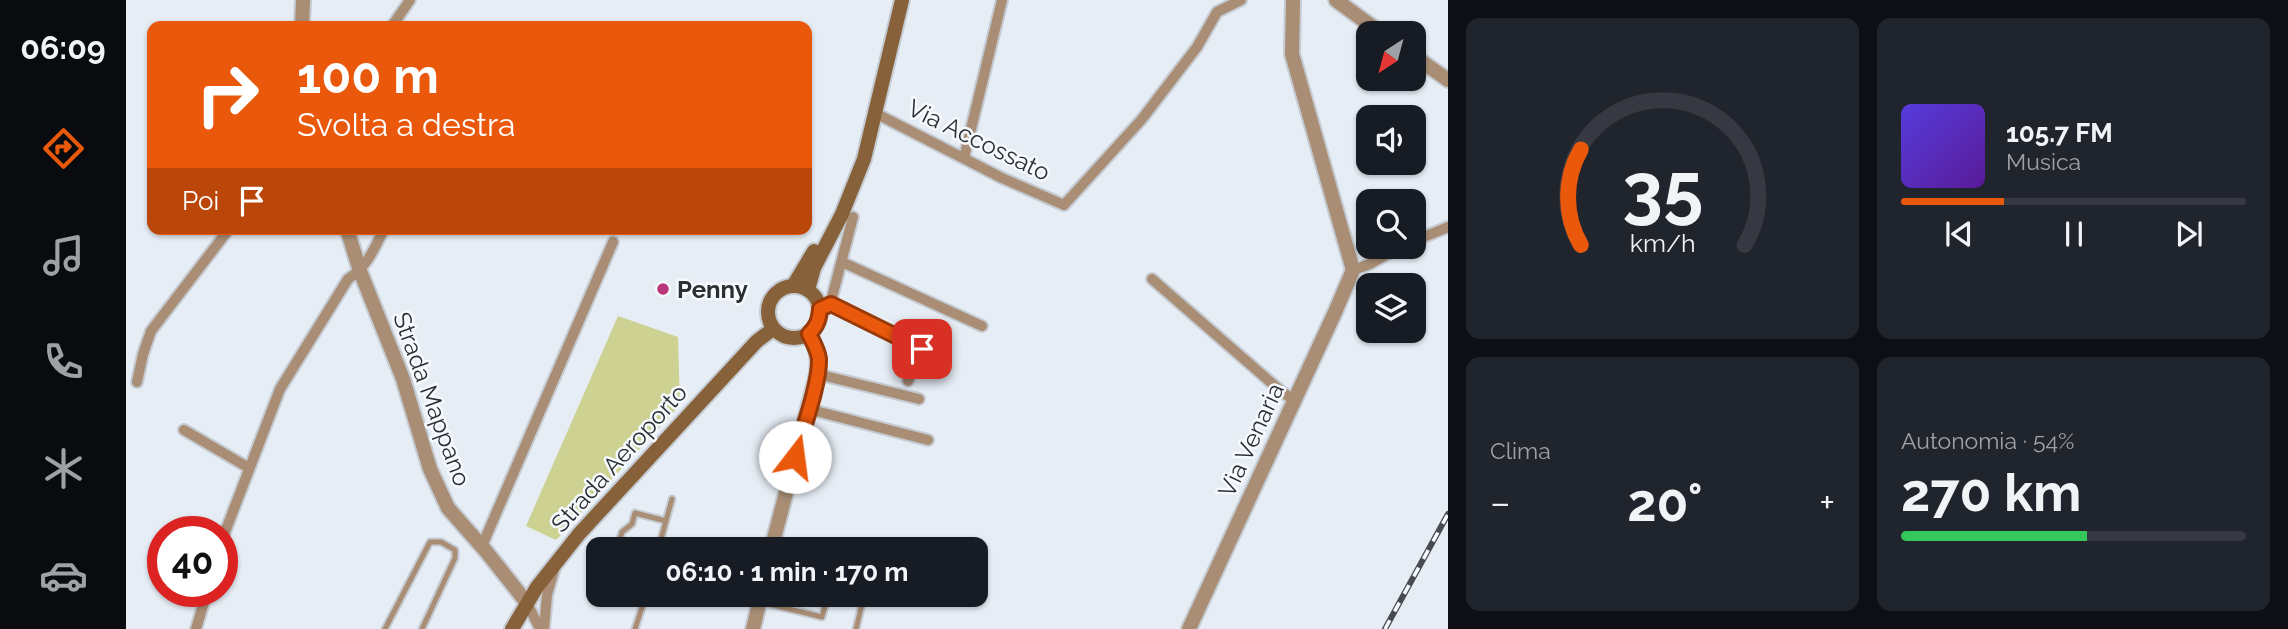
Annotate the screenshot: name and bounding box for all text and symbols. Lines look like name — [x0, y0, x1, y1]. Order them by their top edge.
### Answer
north arrow — [1356, 21, 1426, 91]
map controls — [1356, 21, 1426, 343]
text: 06:09 — [20, 29, 106, 66]
text: 100 m — [297, 47, 439, 104]
icon: right — [182, 49, 273, 140]
street label: Via Accossato — [903, 93, 1055, 187]
button: sound — [1356, 105, 1426, 175]
text: Svolta a destra — [297, 106, 516, 143]
text: 105.7 FM — [2006, 118, 2113, 148]
icon: directions — [39, 124, 88, 173]
text: 35 — [1622, 147, 1703, 232]
text: Musica — [2006, 148, 2081, 175]
icon: arrive — [233, 182, 271, 220]
text: Poi — [182, 186, 219, 216]
button: search — [1356, 189, 1426, 259]
icon: previous — [1940, 215, 1978, 253]
icon: pause — [2055, 215, 2093, 253]
icon: next — [2170, 215, 2208, 253]
text: km/h — [1630, 228, 1695, 258]
icon: music — [39, 231, 88, 280]
button: layers — [1356, 273, 1426, 343]
place label: Penny — [677, 275, 748, 304]
marker: Penny — [655, 281, 671, 297]
street label: Strada Mappano — [387, 308, 477, 490]
pin — [892, 319, 952, 379]
icon: arrive — [903, 330, 941, 368]
icon: phone — [39, 337, 88, 386]
street label: Strada Aeroporto — [545, 378, 693, 538]
street label: Via Venaria — [1212, 378, 1290, 502]
position arrow — [758, 420, 832, 494]
text: Autonomia · 54% — [1901, 427, 2075, 454]
text: Clima — [1490, 437, 1551, 464]
icon: climate — [39, 444, 88, 493]
text: 270 km — [1901, 462, 2081, 523]
text: 20° — [1627, 472, 1703, 533]
text: − — [1490, 480, 1510, 525]
text: + — [1819, 480, 1835, 525]
speed limit sign: 40 — [147, 516, 238, 607]
icon: car — [39, 551, 88, 600]
text: 06:10 · 1 min · 170 m — [665, 557, 909, 587]

